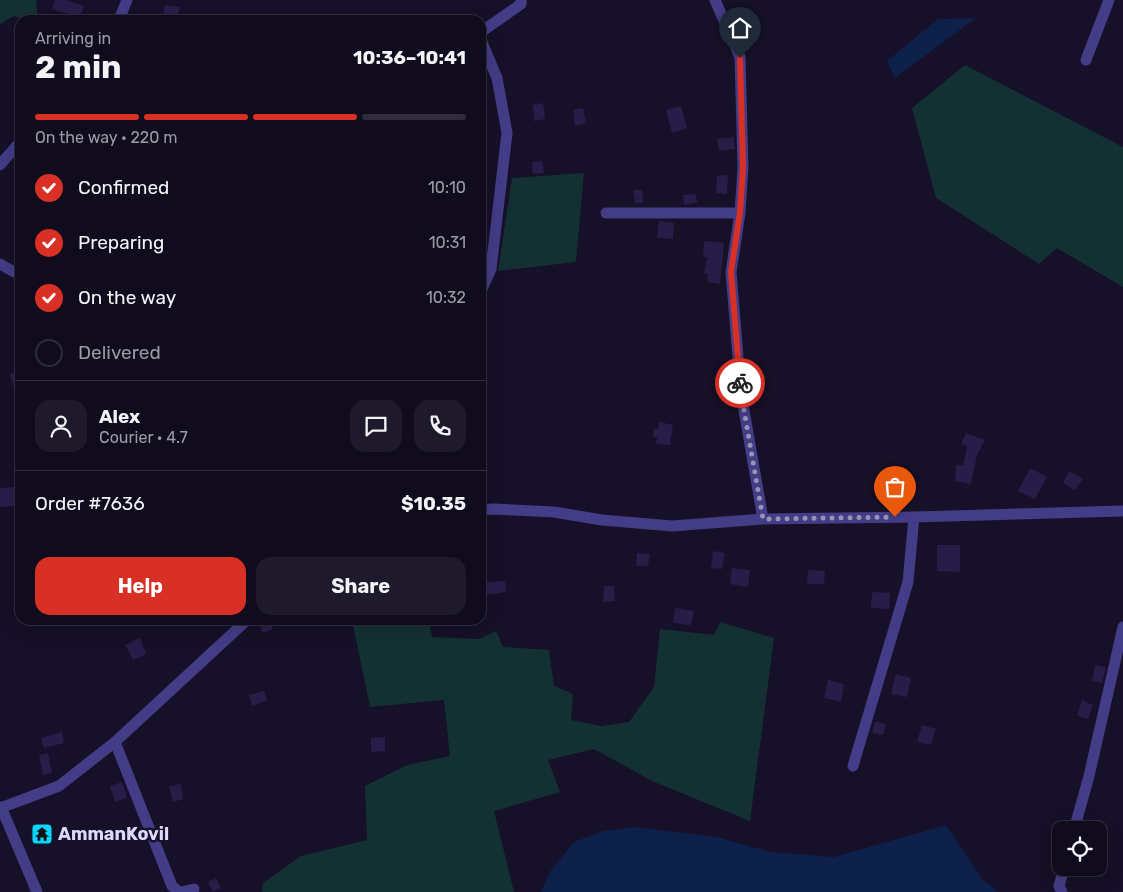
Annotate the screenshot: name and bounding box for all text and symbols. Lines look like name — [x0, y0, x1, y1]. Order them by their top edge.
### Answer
pin — [719, 7, 761, 58]
icon: home — [726, 14, 754, 42]
text: Arriving in — [35, 29, 111, 48]
text: 10:36–10:41 — [353, 46, 466, 69]
text: 2 min — [35, 48, 122, 86]
text: On the way · 220 m — [35, 128, 177, 147]
icon: check — [35, 174, 63, 202]
text: Confirmed — [78, 176, 169, 199]
text: 10:10 — [428, 178, 466, 197]
icon: check — [35, 229, 63, 257]
text: Preparing — [78, 231, 164, 254]
text: 10:31 — [429, 233, 466, 252]
icon: check — [35, 284, 63, 312]
text: On the way — [78, 286, 176, 309]
text: 10:32 — [426, 288, 466, 307]
text: Delivered — [78, 341, 161, 364]
courier — [715, 358, 765, 408]
icon: bike — [726, 369, 754, 397]
button: person — [35, 400, 87, 452]
button: chat — [350, 400, 402, 452]
button: phone — [414, 400, 466, 452]
text: Alex — [99, 405, 140, 428]
text: Courier · 4.7 — [99, 428, 188, 447]
pin — [874, 466, 916, 517]
icon: bag — [881, 473, 909, 501]
text: Order #7636 — [35, 492, 145, 515]
text: $10.35 — [401, 492, 466, 515]
button: Help — [35, 557, 246, 615]
button: Share — [256, 557, 466, 615]
map controls — [1052, 821, 1107, 876]
button: locate — [1052, 821, 1107, 876]
temple icon: AmmanKovil — [30, 822, 54, 846]
place label: AmmanKovil — [58, 823, 169, 845]

